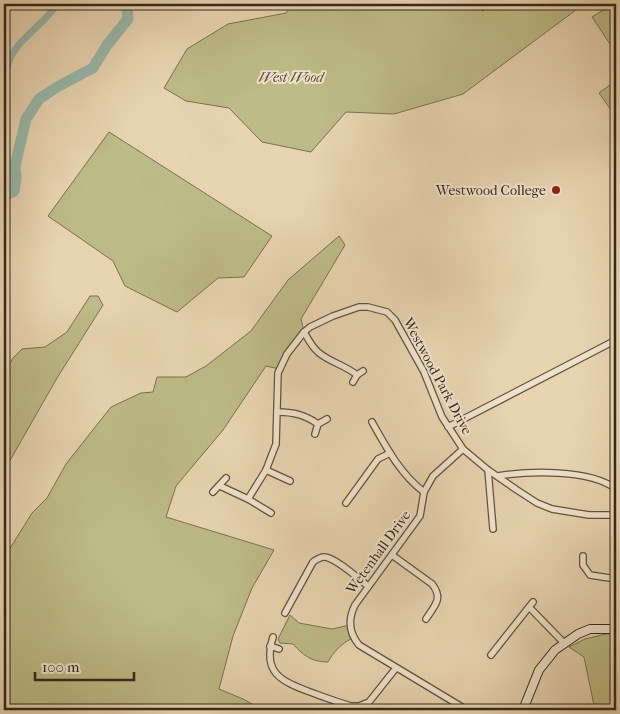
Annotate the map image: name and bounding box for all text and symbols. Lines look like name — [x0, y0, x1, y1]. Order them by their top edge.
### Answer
park label: West Wood — [259, 69, 325, 86]
place label: Westwood College — [435, 182, 546, 199]
marker: Westwood College — [550, 184, 562, 196]
street label: Westwood Park Drive — [399, 314, 476, 438]
street label: Wetenhall Drive — [342, 507, 414, 598]
scale bar — [35, 649, 134, 681]
text: 100 m — [42, 658, 80, 676]

